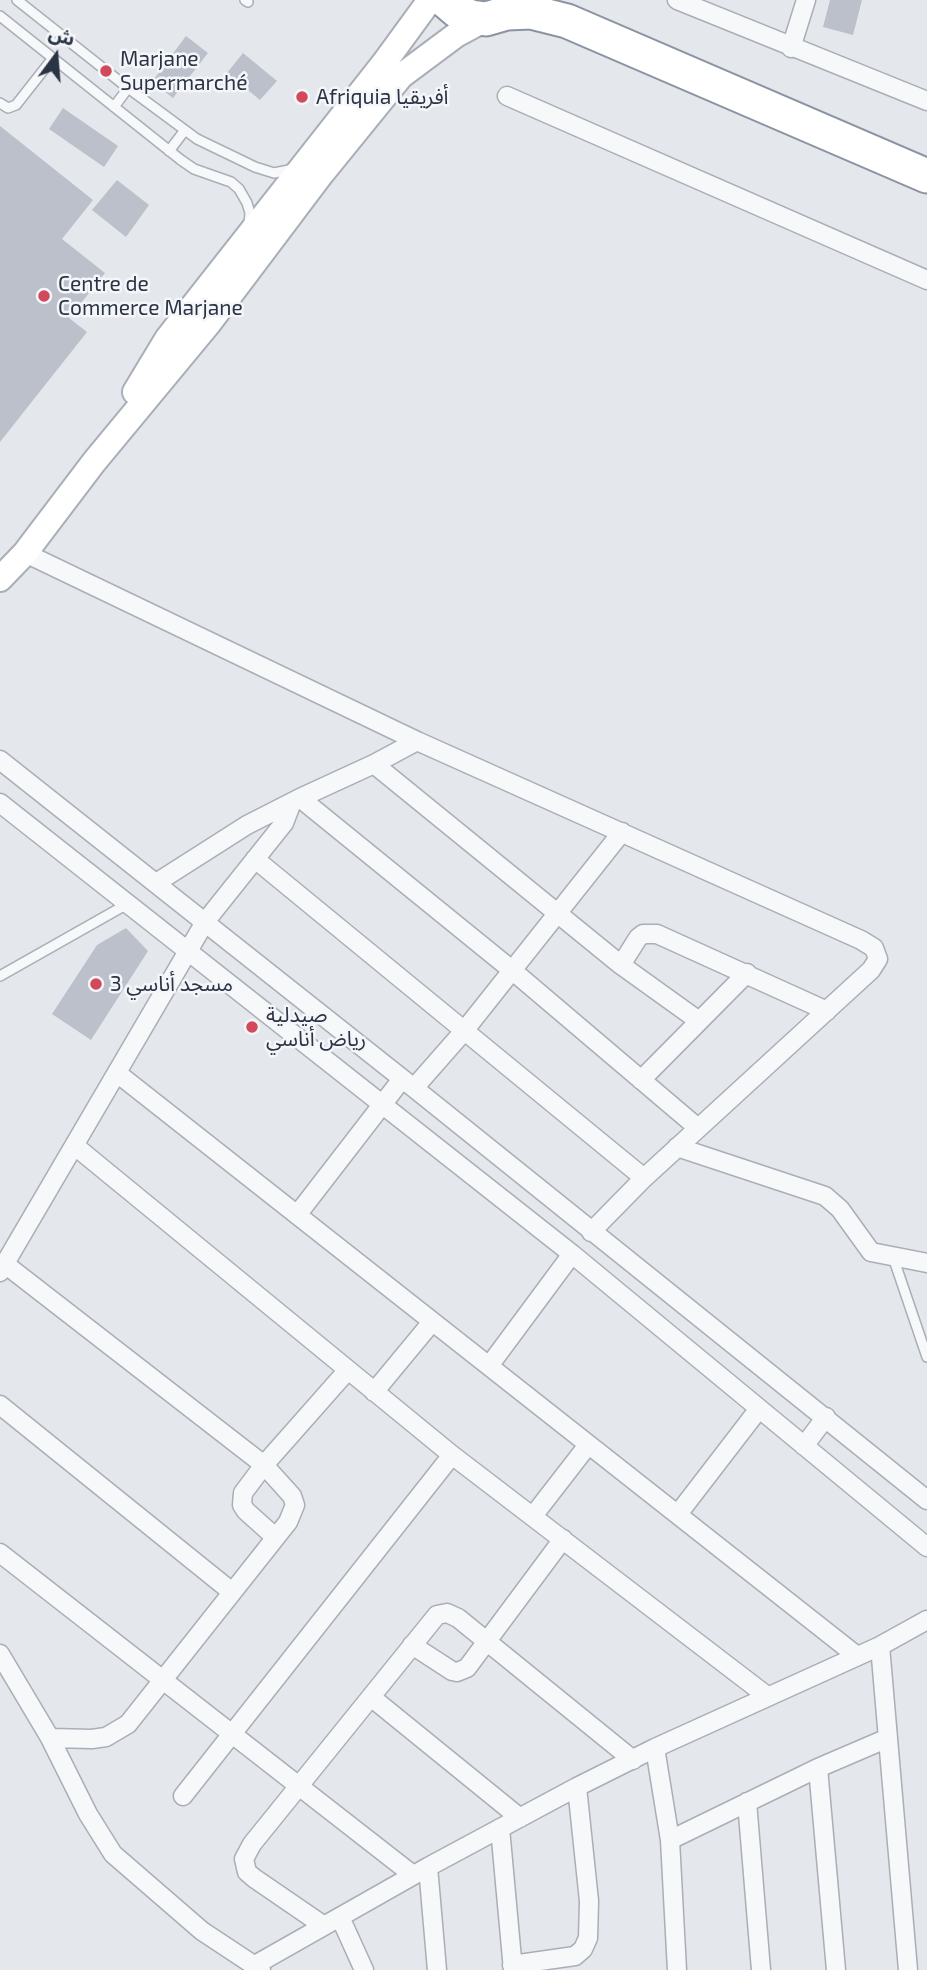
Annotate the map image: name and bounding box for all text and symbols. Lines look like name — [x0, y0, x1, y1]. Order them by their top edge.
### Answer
north arrow — [21, 21, 91, 91]
text: ش — [46, 21, 78, 50]
place label: Marjane Supermarché — [120, 46, 247, 96]
marker: Marjane Supermarché — [98, 63, 114, 79]
place label: Afriquia أفريقيا — [316, 84, 449, 110]
marker: Afriquia أفريقيا — [294, 89, 310, 105]
place label: Centre de Commerce Marjane — [58, 271, 243, 321]
marker: Centre de Commerce Marjane — [36, 288, 52, 304]
place label: مسجد أناسي 3 — [110, 971, 233, 997]
marker: مسجد أناسي 3 — [88, 976, 104, 992]
place label: صيدلية رياض أناسي — [266, 1002, 366, 1052]
marker: صيدلية رياض أناسي — [244, 1019, 260, 1035]

